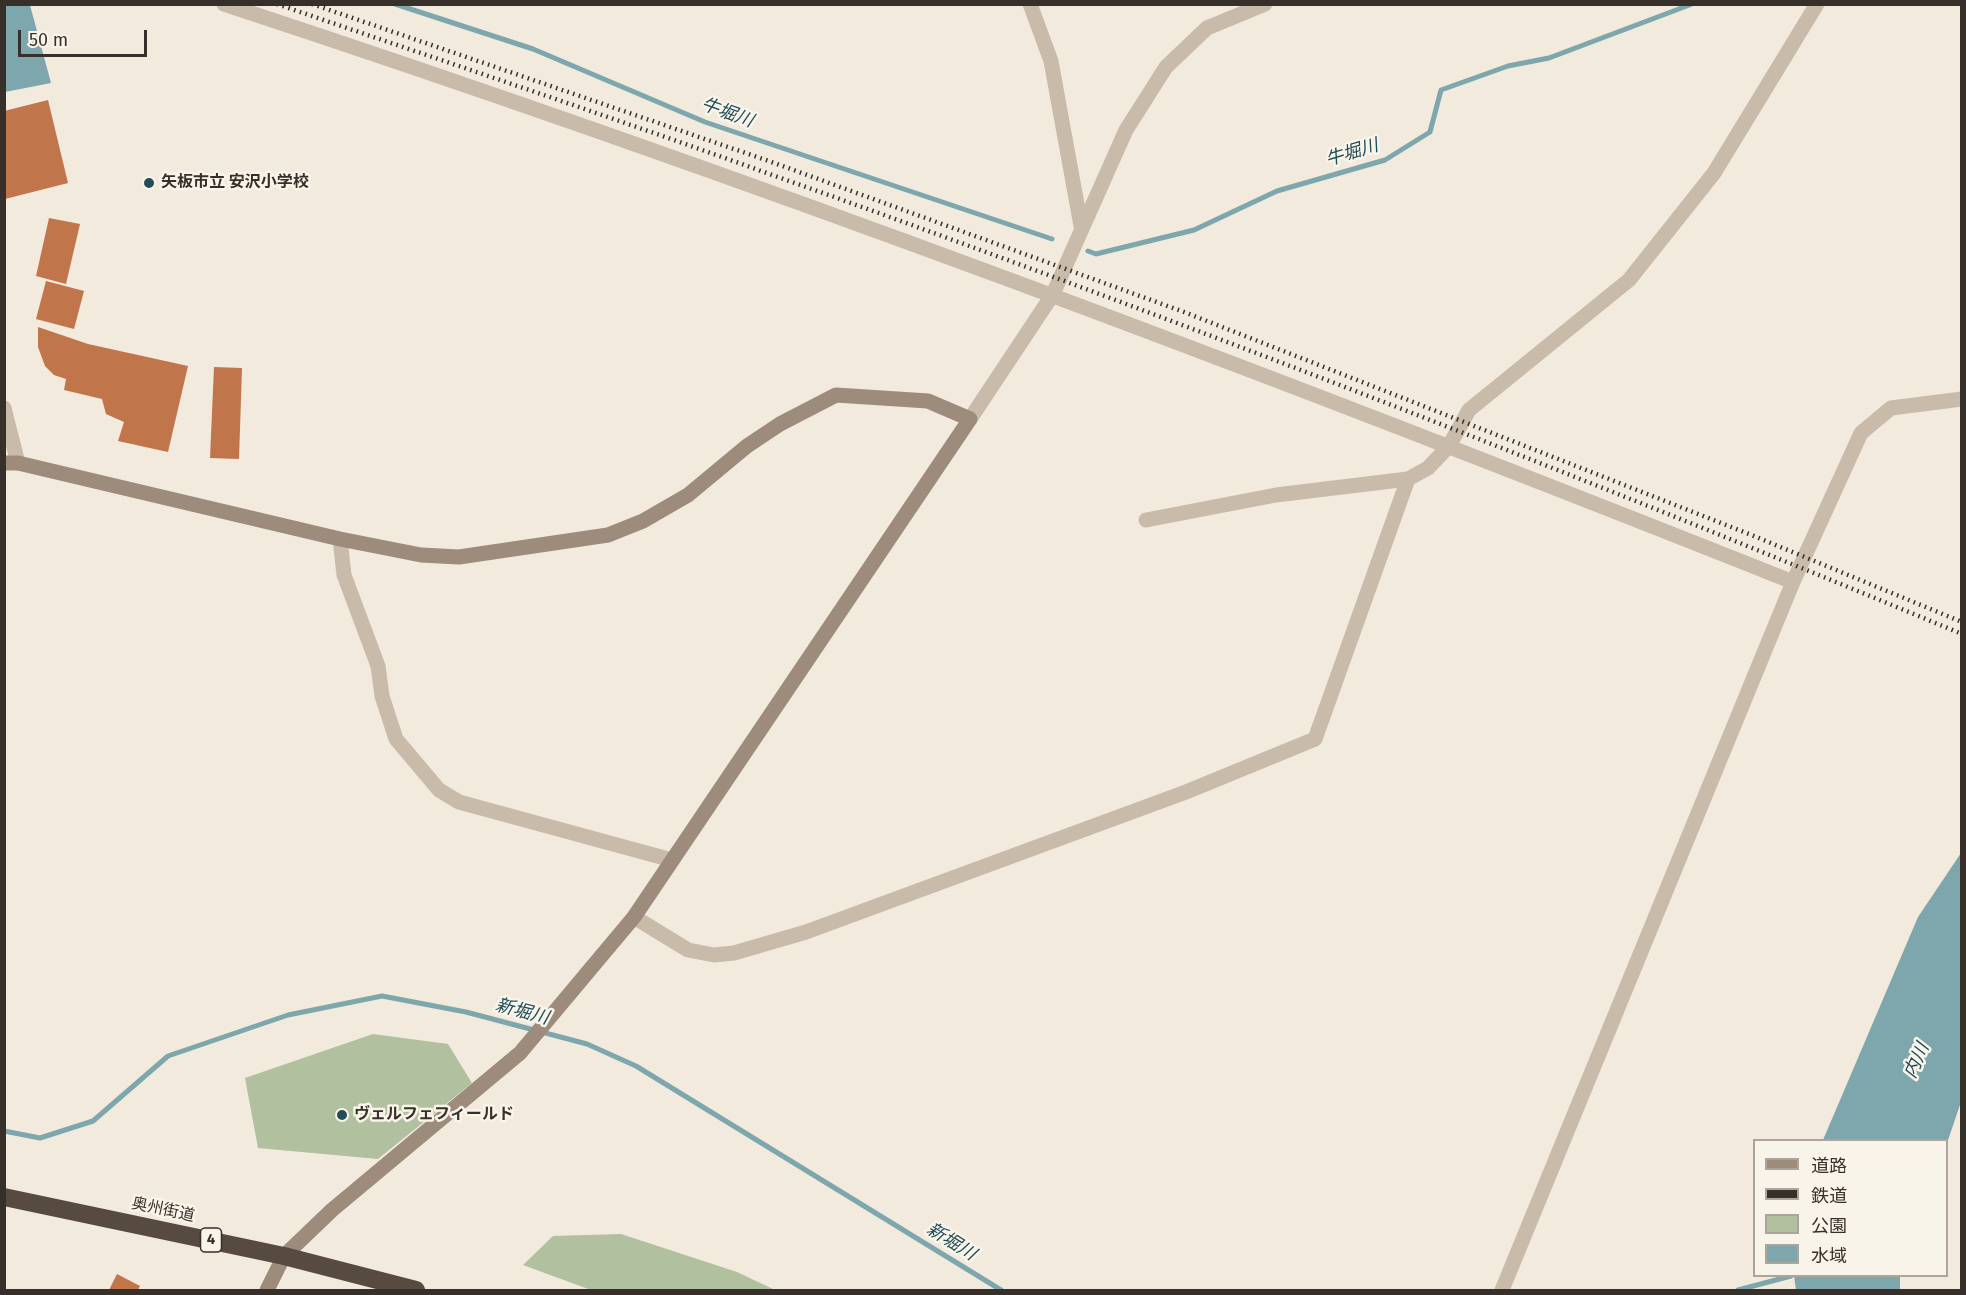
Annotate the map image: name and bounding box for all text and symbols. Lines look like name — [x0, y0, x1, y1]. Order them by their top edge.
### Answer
scale bar — [21, 18, 150, 56]
text: 50 m — [29, 29, 68, 51]
water label: 牛堀川 — [698, 94, 756, 132]
water label: 牛堀川 — [1323, 135, 1381, 171]
place label: 矢板市立 安沢小学校 — [161, 173, 309, 193]
marker: 矢板市立 安沢小学校 — [142, 176, 156, 190]
water label: 新堀川 — [493, 995, 551, 1029]
water label: 内川 — [1900, 1040, 1934, 1082]
place label: ヴェルフェフィールド — [354, 1105, 514, 1125]
marker: ヴェルフェフィールド — [335, 1108, 349, 1122]
legend — [1753, 1139, 1948, 1277]
text: 道路 — [1811, 1155, 1847, 1177]
text: 鉄道 — [1811, 1185, 1847, 1207]
street label: 奥州街道 — [130, 1194, 196, 1226]
text: 公園 — [1811, 1215, 1847, 1237]
water label: 新堀川 — [922, 1219, 980, 1265]
road number: 4 — [200, 1228, 222, 1252]
text: 水域 — [1811, 1245, 1847, 1267]

